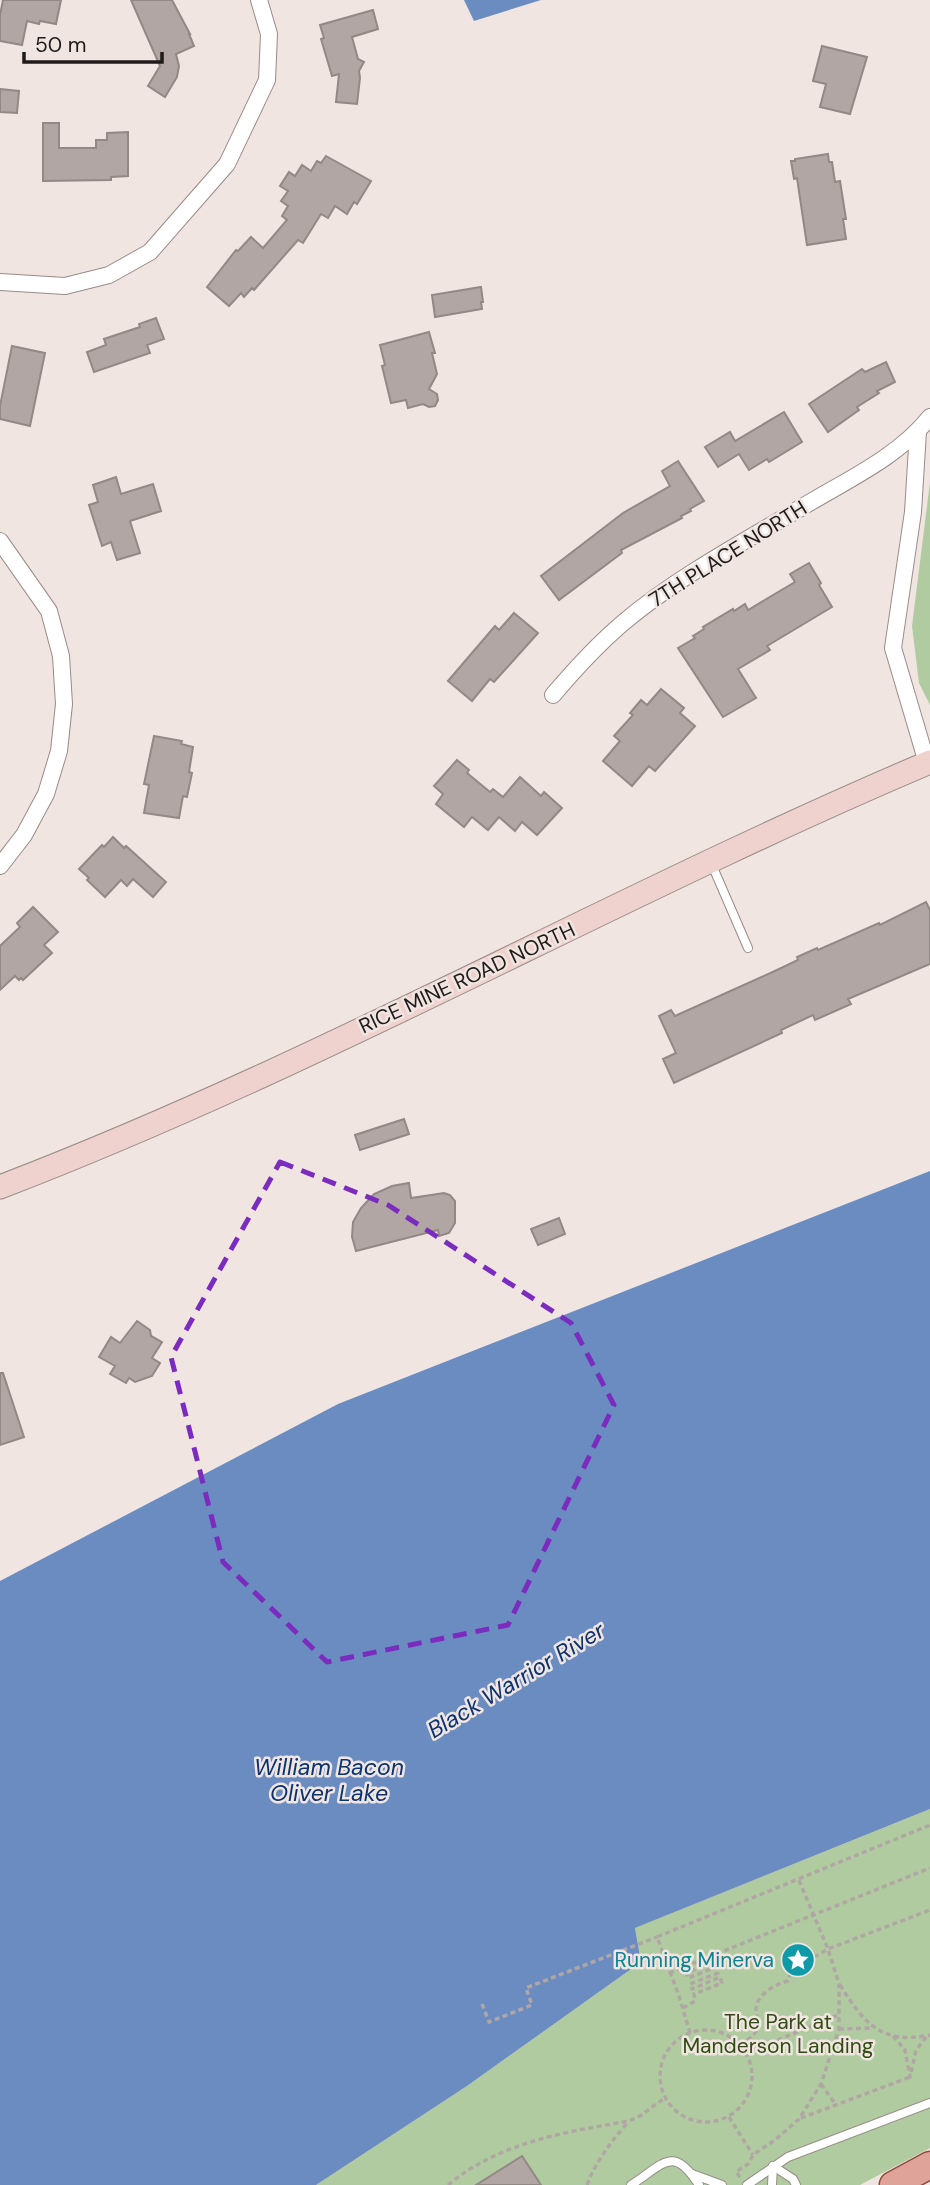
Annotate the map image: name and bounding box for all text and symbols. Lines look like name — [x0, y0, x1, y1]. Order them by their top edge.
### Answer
scale bar — [24, 21, 163, 65]
text: 50 m — [35, 31, 86, 59]
street label: 7TH PLACE NORTH — [644, 494, 812, 614]
street label: RICE MINE ROAD NORTH — [354, 916, 580, 1040]
water label: Black Warrior River — [422, 1614, 611, 1745]
water label: William Bacon Oliver Lake — [254, 1752, 404, 1808]
place icon: Running Minerva — [779, 1941, 817, 1979]
place label: Running Minerva — [615, 1946, 774, 1974]
park label: The Park at Manderson Landing — [682, 2008, 874, 2060]

